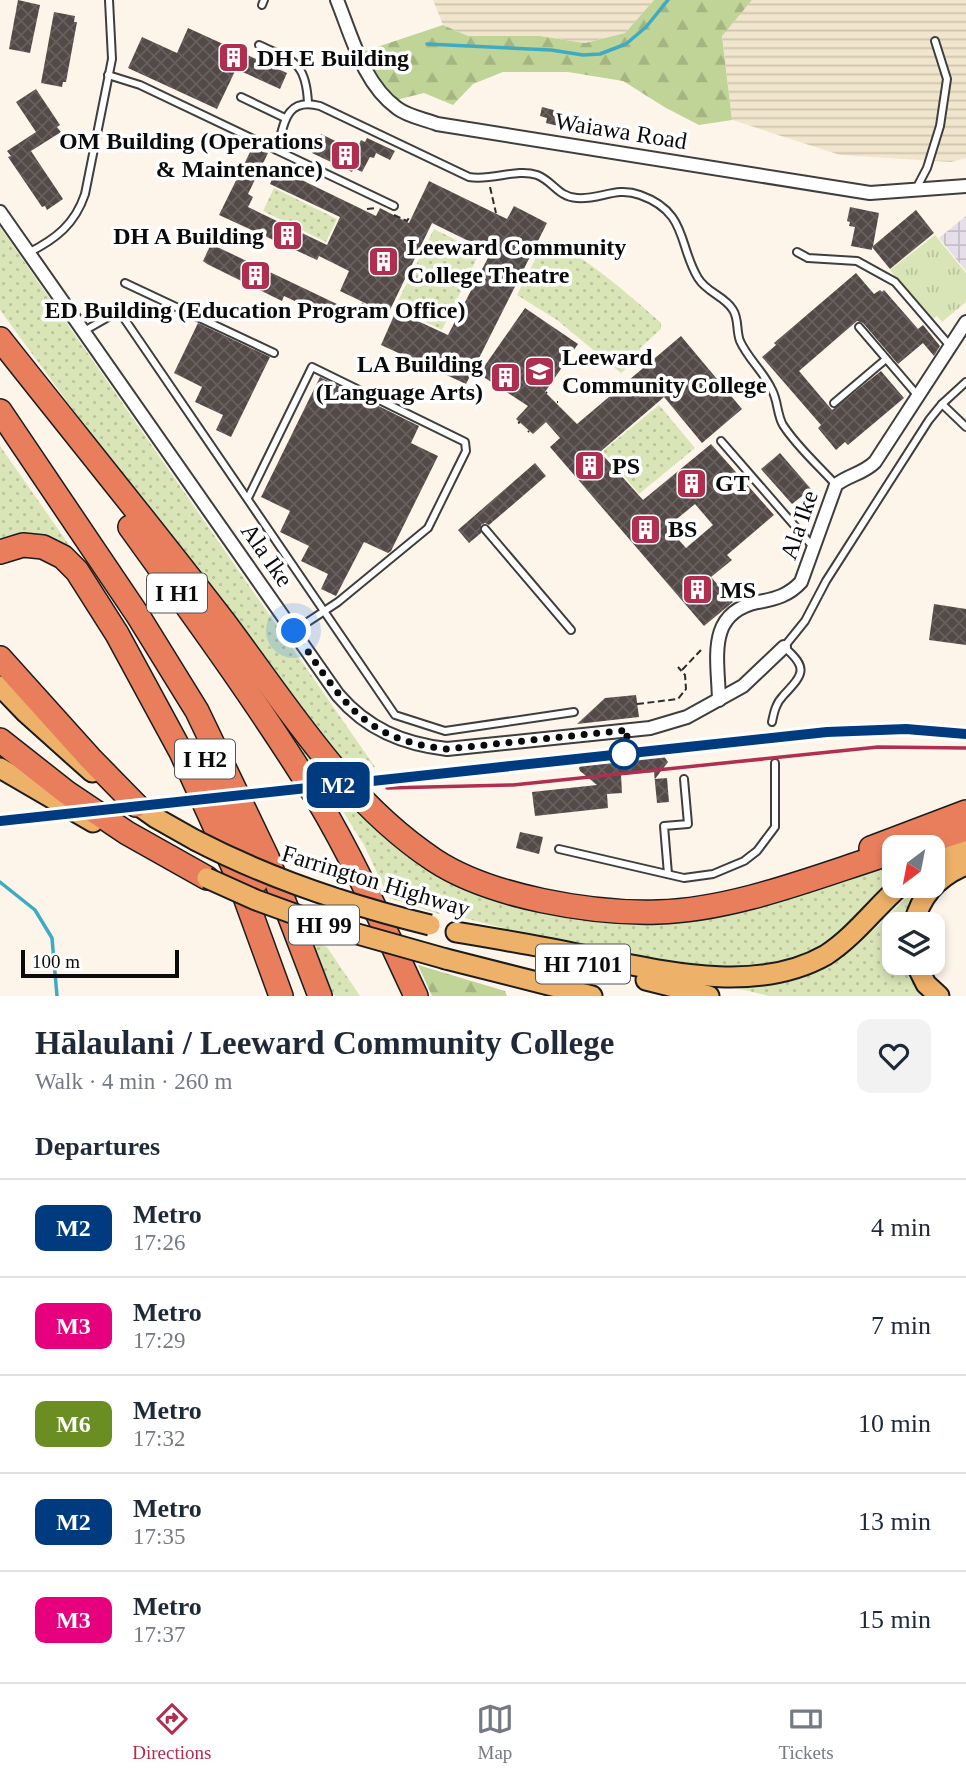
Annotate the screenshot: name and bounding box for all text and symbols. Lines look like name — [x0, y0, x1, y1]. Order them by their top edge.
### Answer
building icon: DH E Building — [217, 41, 251, 75]
place label: DH E Building — [257, 45, 409, 71]
street label: Waiawa Road — [553, 108, 689, 154]
place label: OM Building (Operations & Maintenance) — [59, 128, 323, 182]
building icon: OM Building (Operations & Maintenance) — [329, 138, 363, 172]
building icon: DH A Building — [270, 219, 304, 253]
place label: DH A Building — [113, 223, 264, 249]
place label: Leeward Community College Theatre — [407, 234, 626, 288]
building icon: Leeward Community College Theatre — [367, 244, 401, 278]
building icon: ED Building (Education Program Office) — [238, 259, 272, 293]
place label: ED Building (Education Program Office) — [45, 297, 465, 323]
place label: Leeward Community College — [562, 344, 767, 398]
place label: LA Building (Language Arts) — [316, 351, 483, 405]
school or university icon: Leeward Community College — [522, 354, 556, 388]
building icon: LA Building (Language Arts) — [489, 361, 523, 395]
building icon: PS — [572, 449, 606, 483]
place label: PS — [612, 453, 640, 479]
building icon: GT — [675, 466, 709, 500]
place label: GT — [715, 470, 750, 496]
street label: Ala Ike — [775, 487, 823, 563]
building icon: BS — [628, 512, 662, 546]
place label: BS — [668, 516, 697, 542]
street label: Ala Ike — [236, 518, 298, 592]
road number: I H1 — [147, 573, 207, 612]
building icon: MS — [680, 573, 714, 607]
place label: MS — [720, 577, 756, 603]
your location — [276, 613, 311, 648]
unlabelled marker — [609, 739, 639, 769]
road number: I H2 — [175, 740, 235, 778]
line badge: M2 — [306, 762, 370, 808]
text: M2 — [321, 772, 355, 798]
north arrow — [882, 835, 945, 898]
map controls — [882, 835, 945, 975]
street label: Farrington Highway — [279, 840, 473, 922]
road number: HI 99 — [289, 906, 359, 944]
button: layers — [882, 912, 945, 975]
road number: HI 7101 — [536, 945, 630, 984]
scale bar — [21, 947, 178, 979]
text: 100 m — [32, 951, 80, 972]
button: heart — [857, 1019, 931, 1093]
text: Hālaulani / Leeward Community College — [35, 1025, 614, 1061]
text: Walk · 4 min · 260 m — [35, 1069, 232, 1094]
text: Departures — [35, 1132, 160, 1161]
text: Metro — [133, 1200, 202, 1229]
text: 4 min — [871, 1213, 931, 1242]
text: M2 — [56, 1215, 91, 1241]
text: 17:26 — [133, 1230, 185, 1255]
text: Metro — [133, 1298, 202, 1327]
text: 7 min — [871, 1311, 931, 1340]
text: M3 — [56, 1313, 91, 1339]
text: 17:29 — [133, 1328, 185, 1353]
text: Metro — [133, 1396, 202, 1425]
text: 10 min — [858, 1409, 931, 1438]
text: M6 — [56, 1411, 91, 1437]
text: 17:32 — [133, 1426, 185, 1451]
text: Metro — [133, 1494, 202, 1523]
text: 13 min — [858, 1507, 931, 1536]
text: M2 — [56, 1509, 91, 1535]
text: 17:35 — [133, 1524, 185, 1549]
text: Metro — [133, 1592, 202, 1621]
text: 15 min — [858, 1605, 931, 1634]
text: M3 — [56, 1607, 91, 1633]
text: 17:37 — [133, 1622, 185, 1647]
tab: Directions — [132, 1700, 211, 1764]
tab: Map — [476, 1700, 514, 1764]
tab: Tickets — [778, 1700, 834, 1764]

